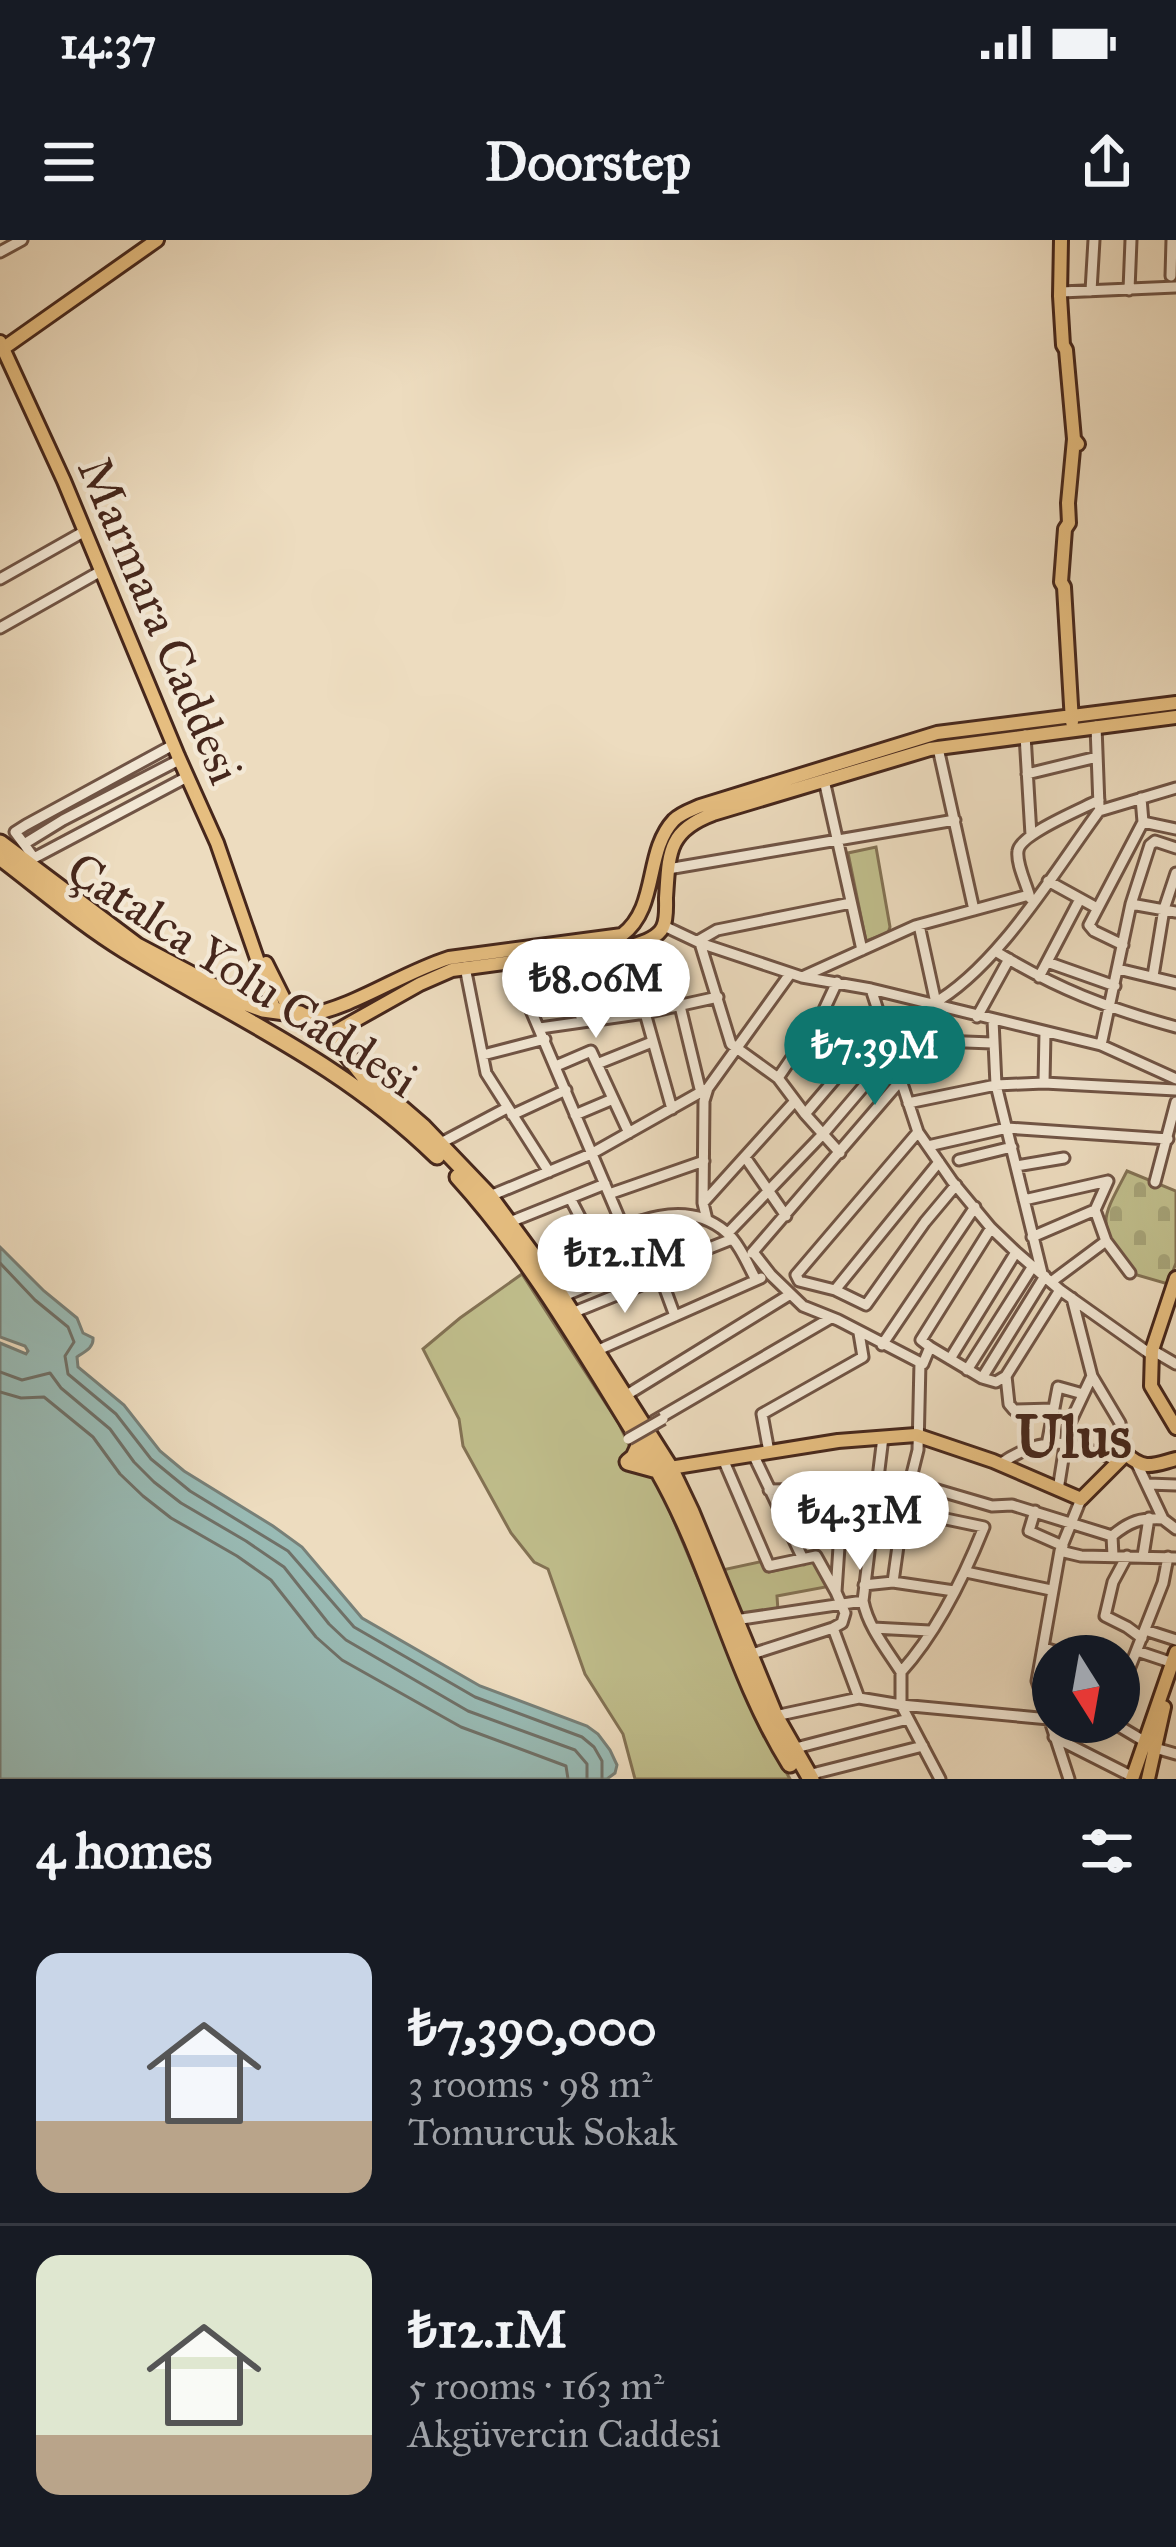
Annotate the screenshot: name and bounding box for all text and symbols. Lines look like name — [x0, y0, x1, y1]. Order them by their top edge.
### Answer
text: 14:37 — [60, 15, 156, 70]
icon: menu — [36, 129, 102, 195]
text: Doorstep — [485, 129, 691, 195]
icon: share — [1074, 129, 1140, 195]
street label: Marmara Caddesi — [65, 448, 256, 792]
street label: Çatalca Yolu Caddesi — [56, 839, 429, 1110]
pin: ₺8.06M — [498, 939, 694, 1041]
text: ₺8.06M — [529, 954, 663, 1002]
pin: ₺7.39M — [777, 1006, 973, 1108]
text: ₺7.39M — [811, 1021, 939, 1069]
pin: ₺12.1M — [527, 1214, 723, 1316]
text: ₺12.1M — [564, 1229, 686, 1277]
district label: Ulus — [1014, 1400, 1132, 1473]
pin: ₺4.31M — [762, 1471, 958, 1573]
text: ₺4.31M — [798, 1486, 922, 1534]
north arrow — [1032, 1635, 1140, 1743]
map controls — [1032, 1635, 1140, 1743]
icon: filters — [1074, 1818, 1140, 1884]
text: 4 homes — [36, 1820, 212, 1882]
text: ₺7,390,000 — [408, 1997, 657, 2059]
icon: home — [132, 2001, 276, 2145]
text: 3 rooms · 98 m² — [408, 2060, 653, 2108]
text: Tomurcuk Sokak — [408, 2108, 678, 2156]
text: ₺12.1M — [408, 2299, 567, 2361]
icon: home — [132, 2303, 276, 2447]
text: 5 rooms · 163 m² — [408, 2362, 664, 2410]
text: Akgüvercin Caddesi — [408, 2410, 721, 2458]

